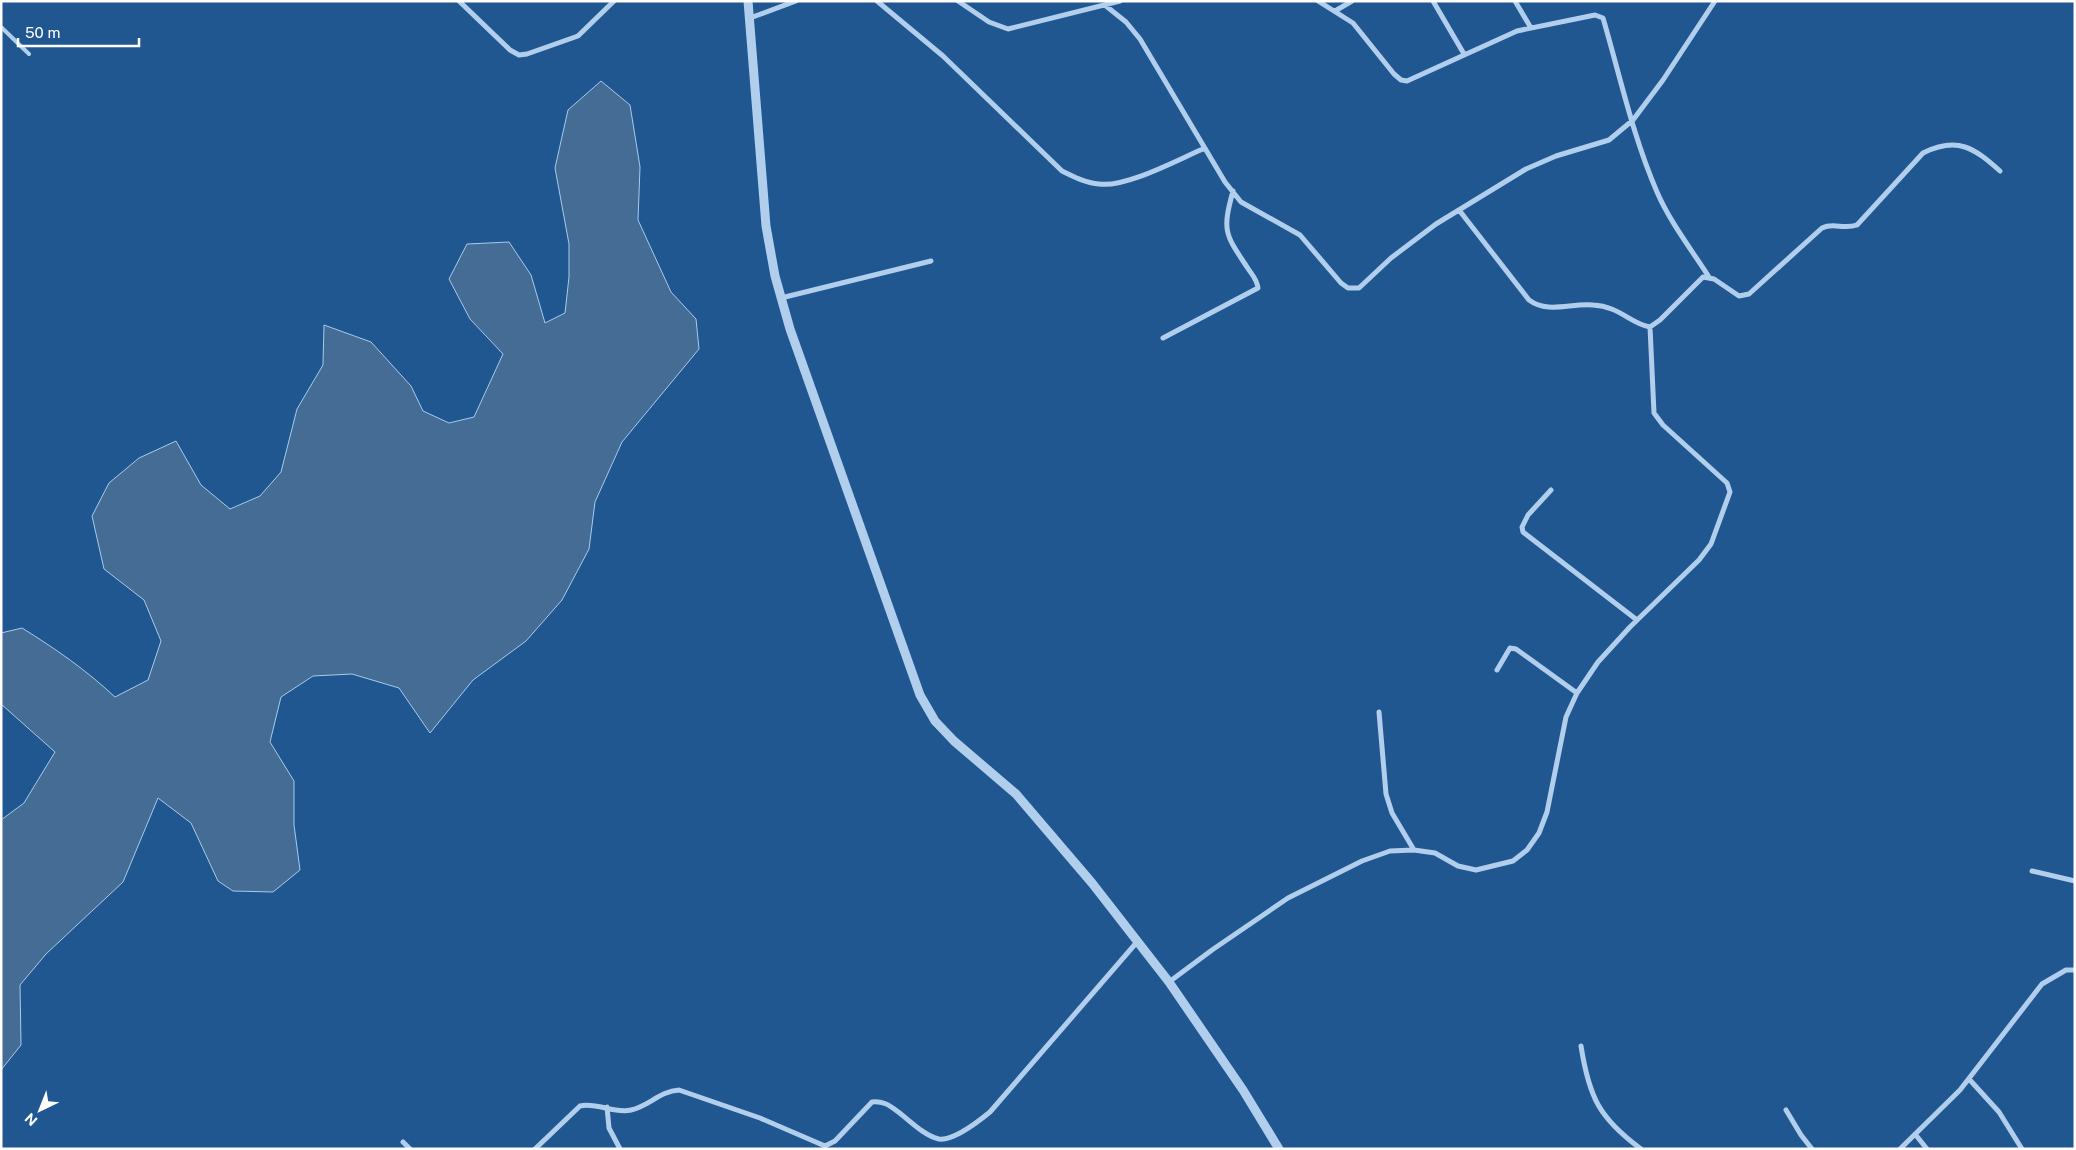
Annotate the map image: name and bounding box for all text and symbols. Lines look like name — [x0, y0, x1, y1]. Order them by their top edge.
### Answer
scale bar — [18, 15, 139, 47]
text: 50 m — [25, 24, 60, 41]
north arrow — [15, 1085, 65, 1135]
text: N — [22, 1110, 41, 1129]

